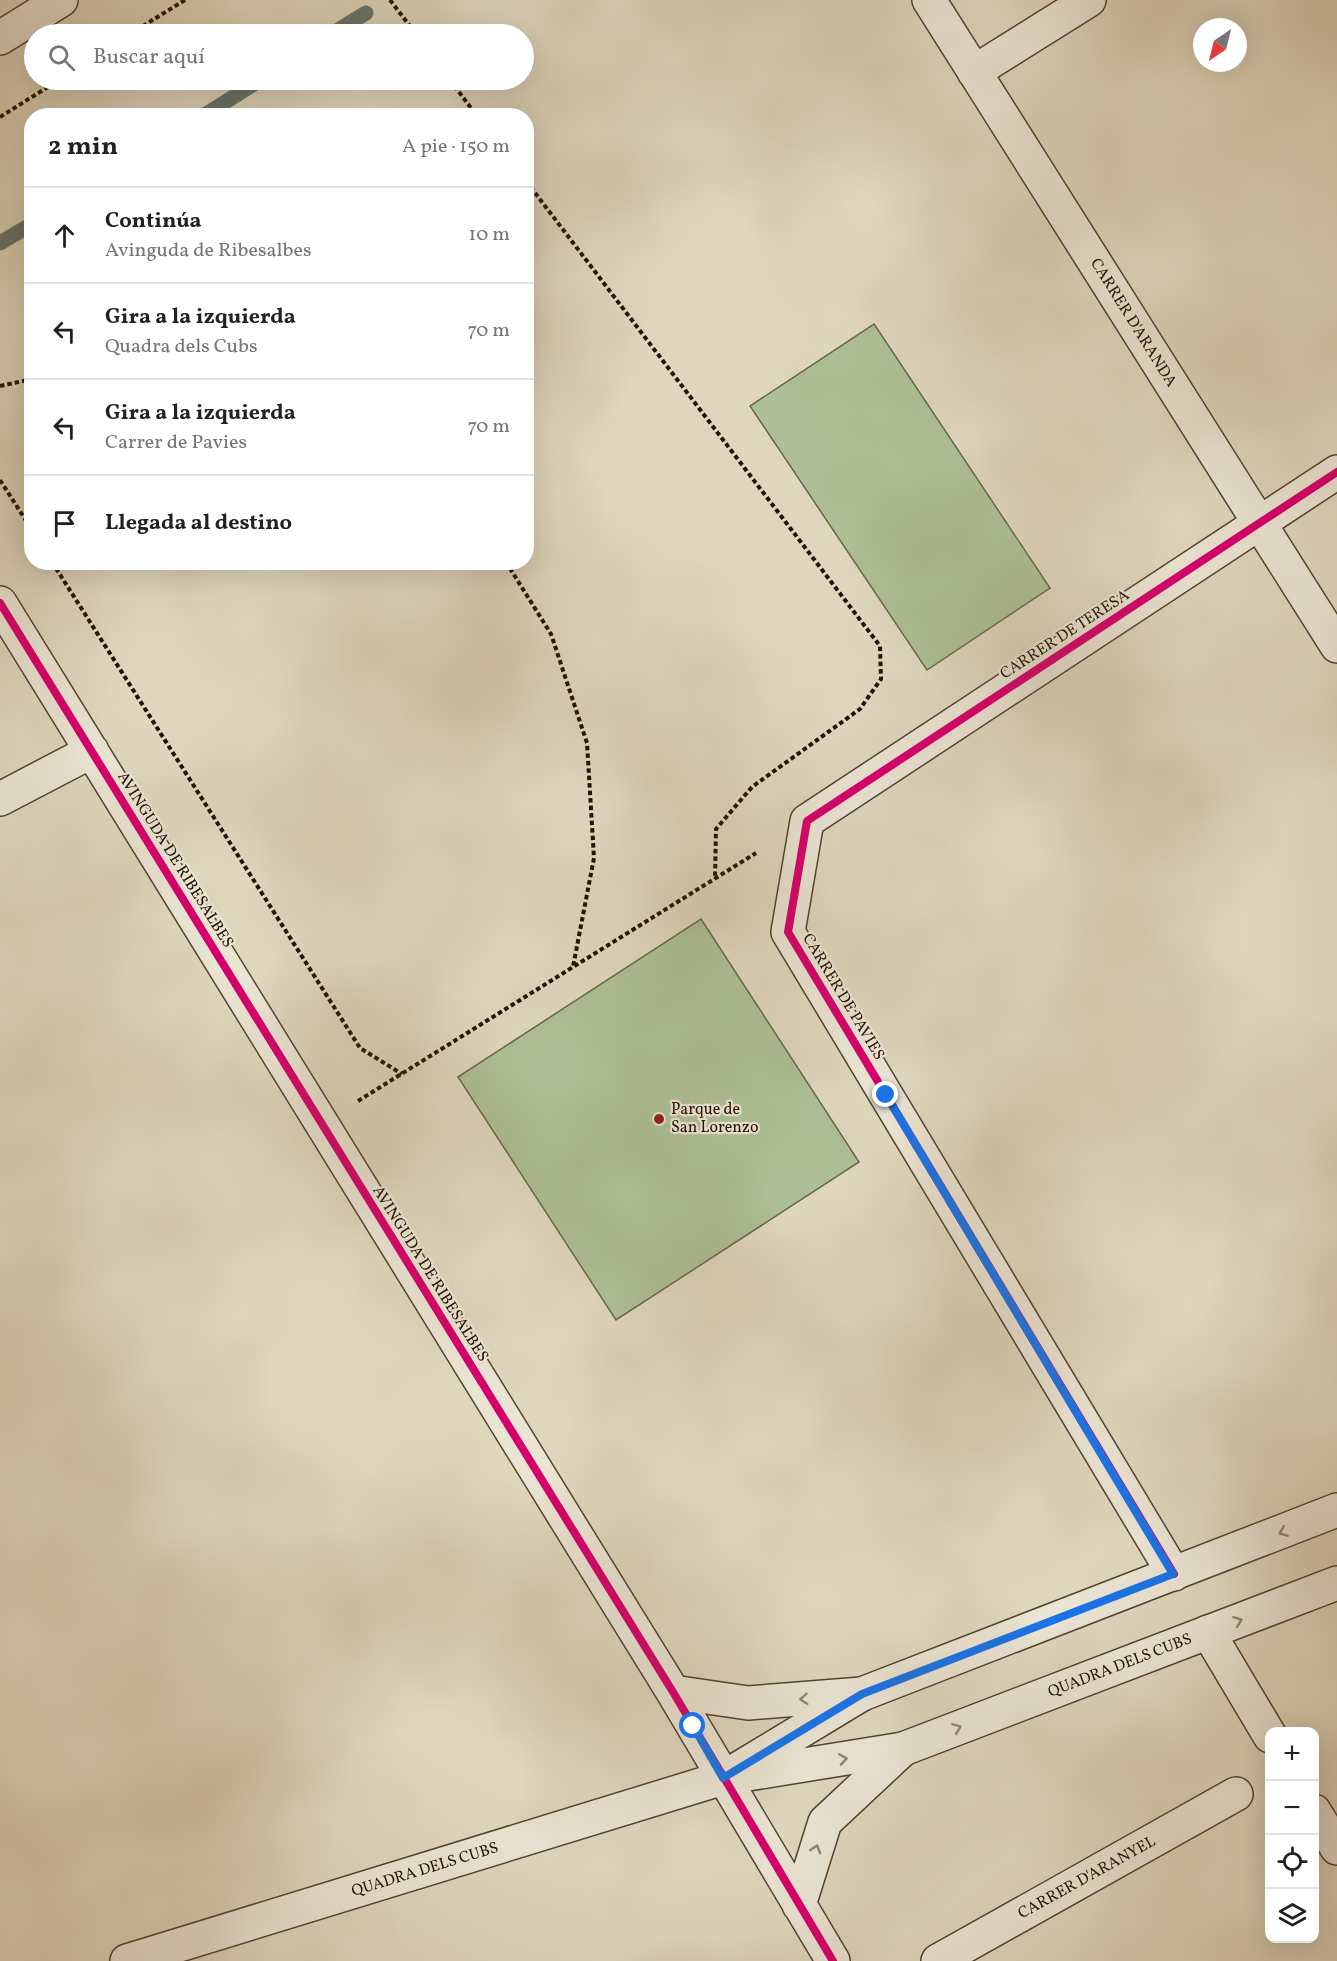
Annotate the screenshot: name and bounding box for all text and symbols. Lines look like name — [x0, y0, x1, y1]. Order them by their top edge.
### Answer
north arrow — [1193, 18, 1247, 72]
search box — [24, 24, 534, 90]
icon: search — [45, 41, 78, 74]
text: Buscar aquí — [93, 42, 205, 73]
text: 2 min — [48, 129, 118, 165]
text: A pie · 150 m — [402, 133, 510, 161]
text: Continúa — [105, 206, 202, 237]
icon: ahead — [48, 219, 81, 252]
text: 10 m — [469, 221, 510, 249]
text: Avinguda de Ribesalbes — [105, 237, 312, 265]
street label: CARRER D'ARANDA — [1084, 254, 1182, 392]
text: Gira a la izquierda — [105, 302, 296, 333]
icon: left — [48, 315, 81, 348]
text: 70 m — [467, 317, 510, 345]
text: Quadra dels Cubs — [105, 333, 258, 361]
text: Gira a la izquierda — [105, 398, 296, 429]
icon: left — [48, 411, 81, 444]
text: 70 m — [467, 413, 510, 441]
text: Carrer de Pavies — [105, 429, 247, 457]
icon: arrive — [48, 507, 81, 540]
text: Llegada al destino — [105, 508, 292, 539]
street label: CARRER DE TERESA — [996, 585, 1134, 685]
street label: AVINGUDA DE RIBESALBES — [112, 768, 238, 952]
street label: CARRER DE PAVIES — [796, 930, 890, 1064]
route end — [872, 1081, 898, 1107]
place label: Parque de San Lorenzo — [671, 1099, 758, 1139]
marker: Parque de San Lorenzo — [652, 1112, 666, 1126]
street label: AVINGUDA DE RIBESALBES — [367, 1182, 493, 1366]
one-way arrow — [1278, 1524, 1288, 1537]
one-way arrow — [1231, 1616, 1242, 1628]
street label: QUADRA DELS CUBS — [1045, 1628, 1195, 1704]
one-way arrow — [799, 1692, 808, 1705]
route start — [679, 1712, 705, 1738]
one-way arrow — [952, 1723, 962, 1736]
map controls — [1265, 1727, 1319, 1943]
button: + — [1265, 1727, 1319, 1781]
one-way arrow — [838, 1753, 848, 1766]
button: − — [1265, 1781, 1319, 1835]
street label: CARRER D'ARANYEL — [1014, 1831, 1160, 1925]
button: locate — [1265, 1835, 1319, 1889]
street label: QUADRA DELS CUBS — [349, 1837, 501, 1903]
one-way arrow — [809, 1844, 821, 1855]
button: layers — [1265, 1889, 1319, 1943]

